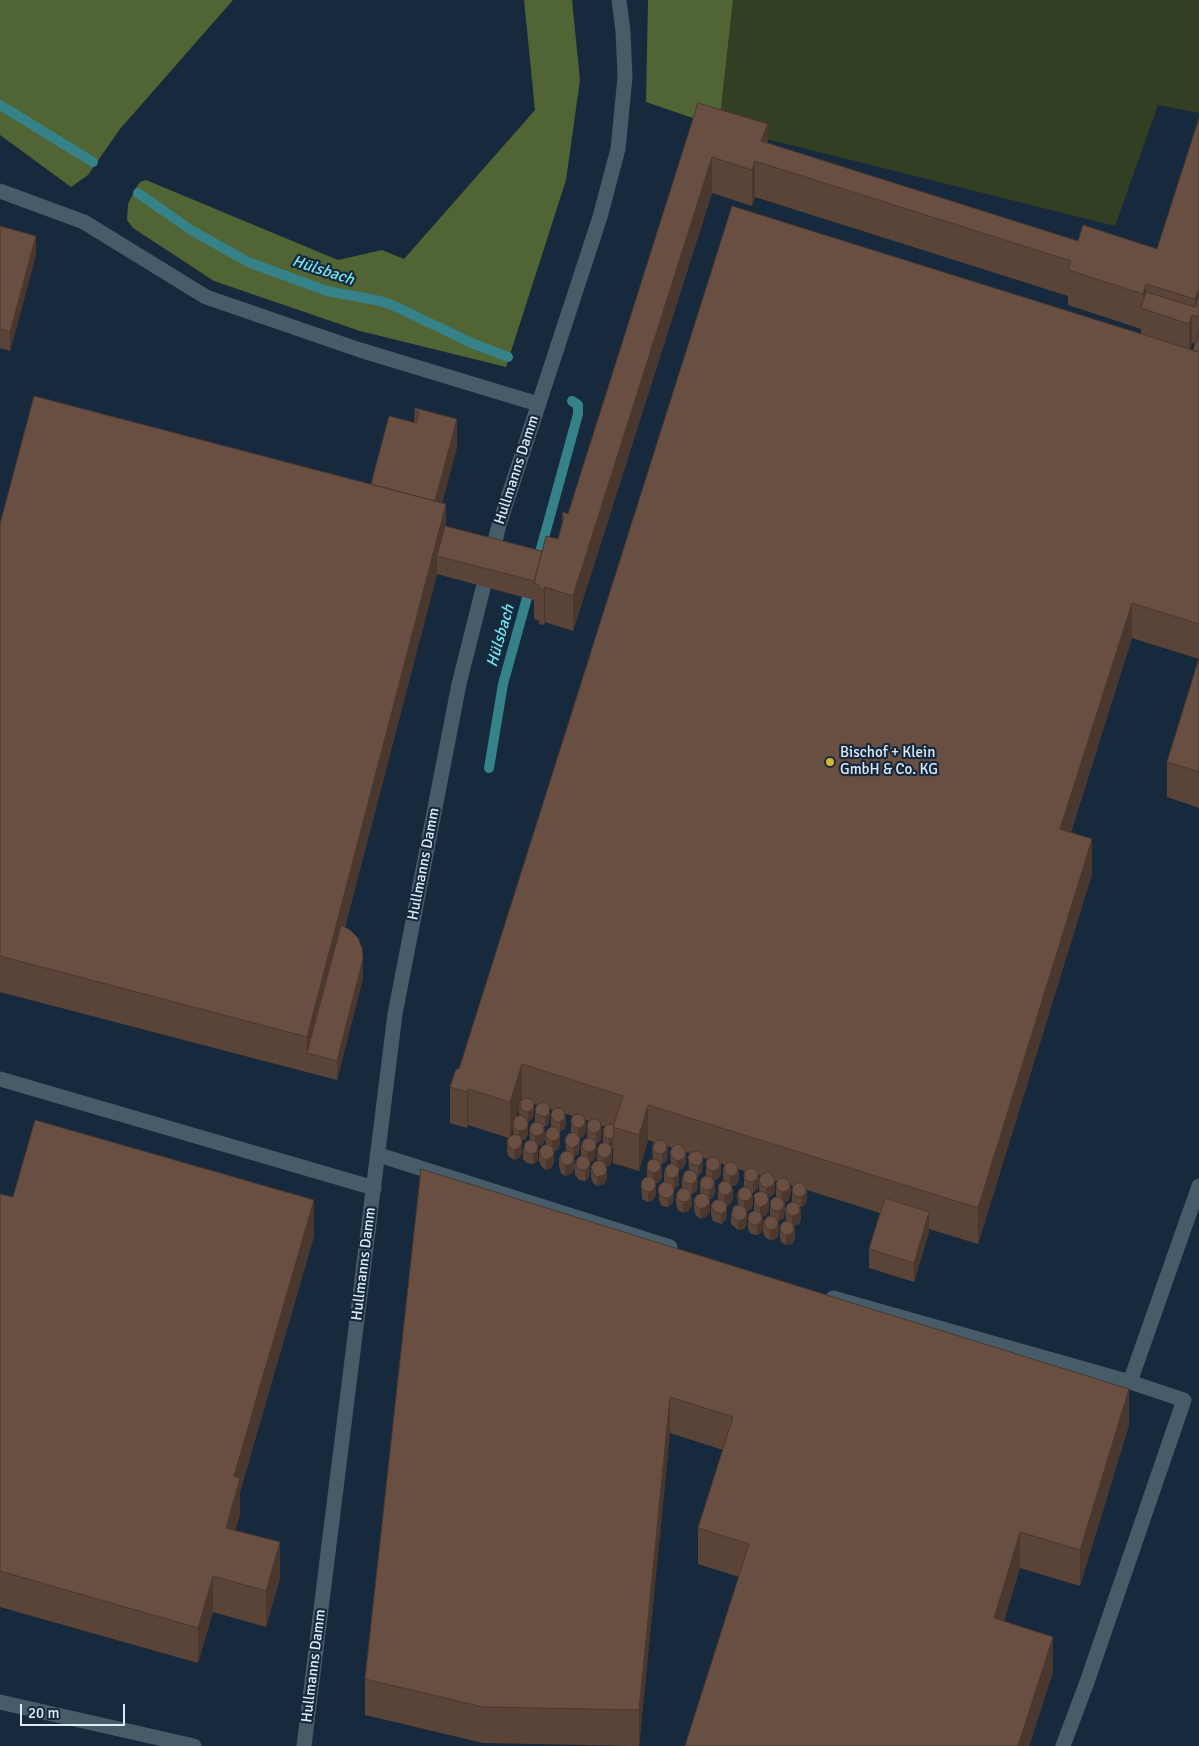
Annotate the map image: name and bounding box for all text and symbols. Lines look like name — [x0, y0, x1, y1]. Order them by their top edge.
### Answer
water label: Hülsbach — [290, 252, 356, 290]
street label: Hullmanns Damm — [491, 413, 543, 527]
water label: Hülsbach — [483, 603, 519, 669]
place label: Bischof + Klein GmbH & Co. KG — [840, 744, 938, 779]
marker: Bischof + Klein GmbH & Co. KG — [824, 756, 836, 768]
street label: Hullmanns Damm — [404, 806, 444, 922]
street label: Hullmanns Damm — [348, 1206, 380, 1322]
street label: Hullmanns Damm — [298, 1608, 330, 1724]
scale bar — [22, 1694, 128, 1726]
text: 20 m — [28, 1704, 59, 1722]

